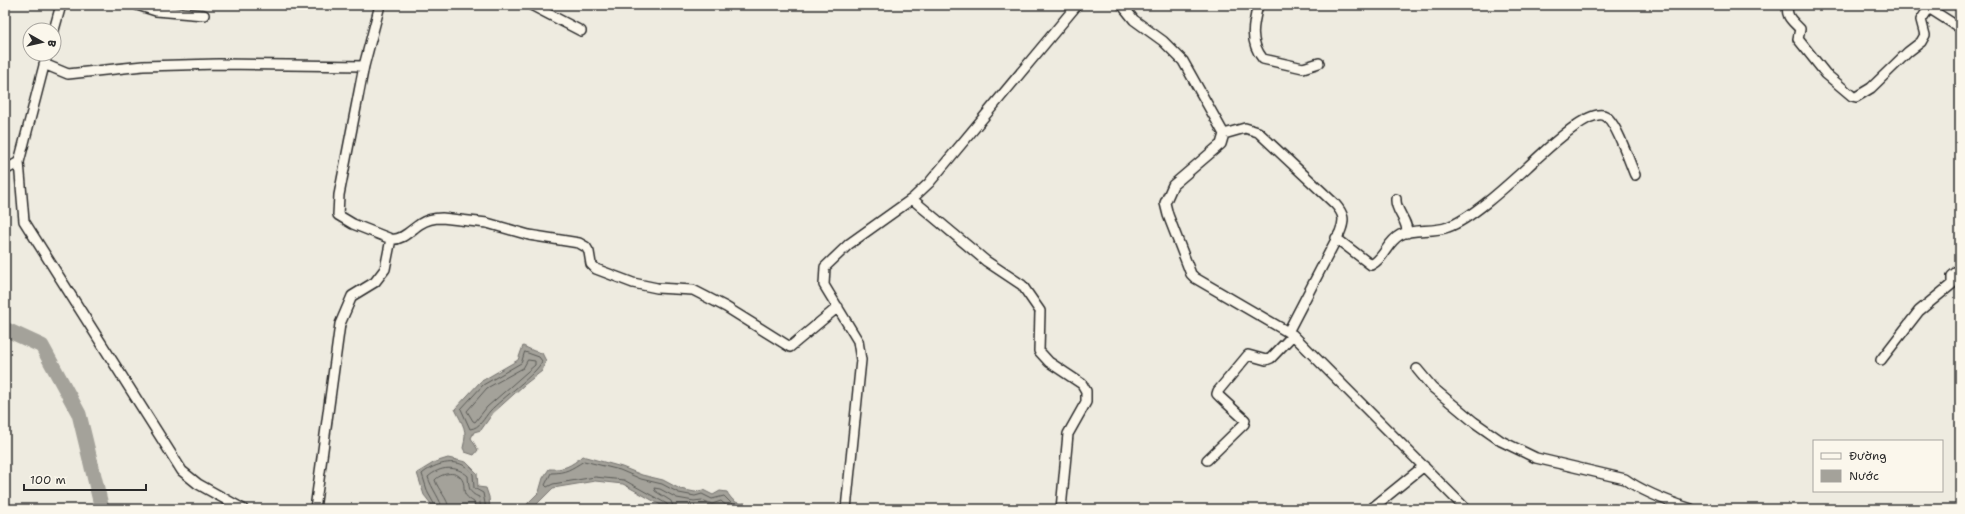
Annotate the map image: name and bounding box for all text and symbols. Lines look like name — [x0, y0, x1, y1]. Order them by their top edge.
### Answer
north arrow — [22, 22, 62, 62]
text: B — [43, 39, 59, 48]
legend — [1813, 440, 1943, 492]
text: Đường — [1849, 448, 1887, 464]
scale bar — [24, 466, 146, 492]
text: Nước — [1849, 468, 1879, 484]
text: 100 m — [30, 472, 66, 488]

